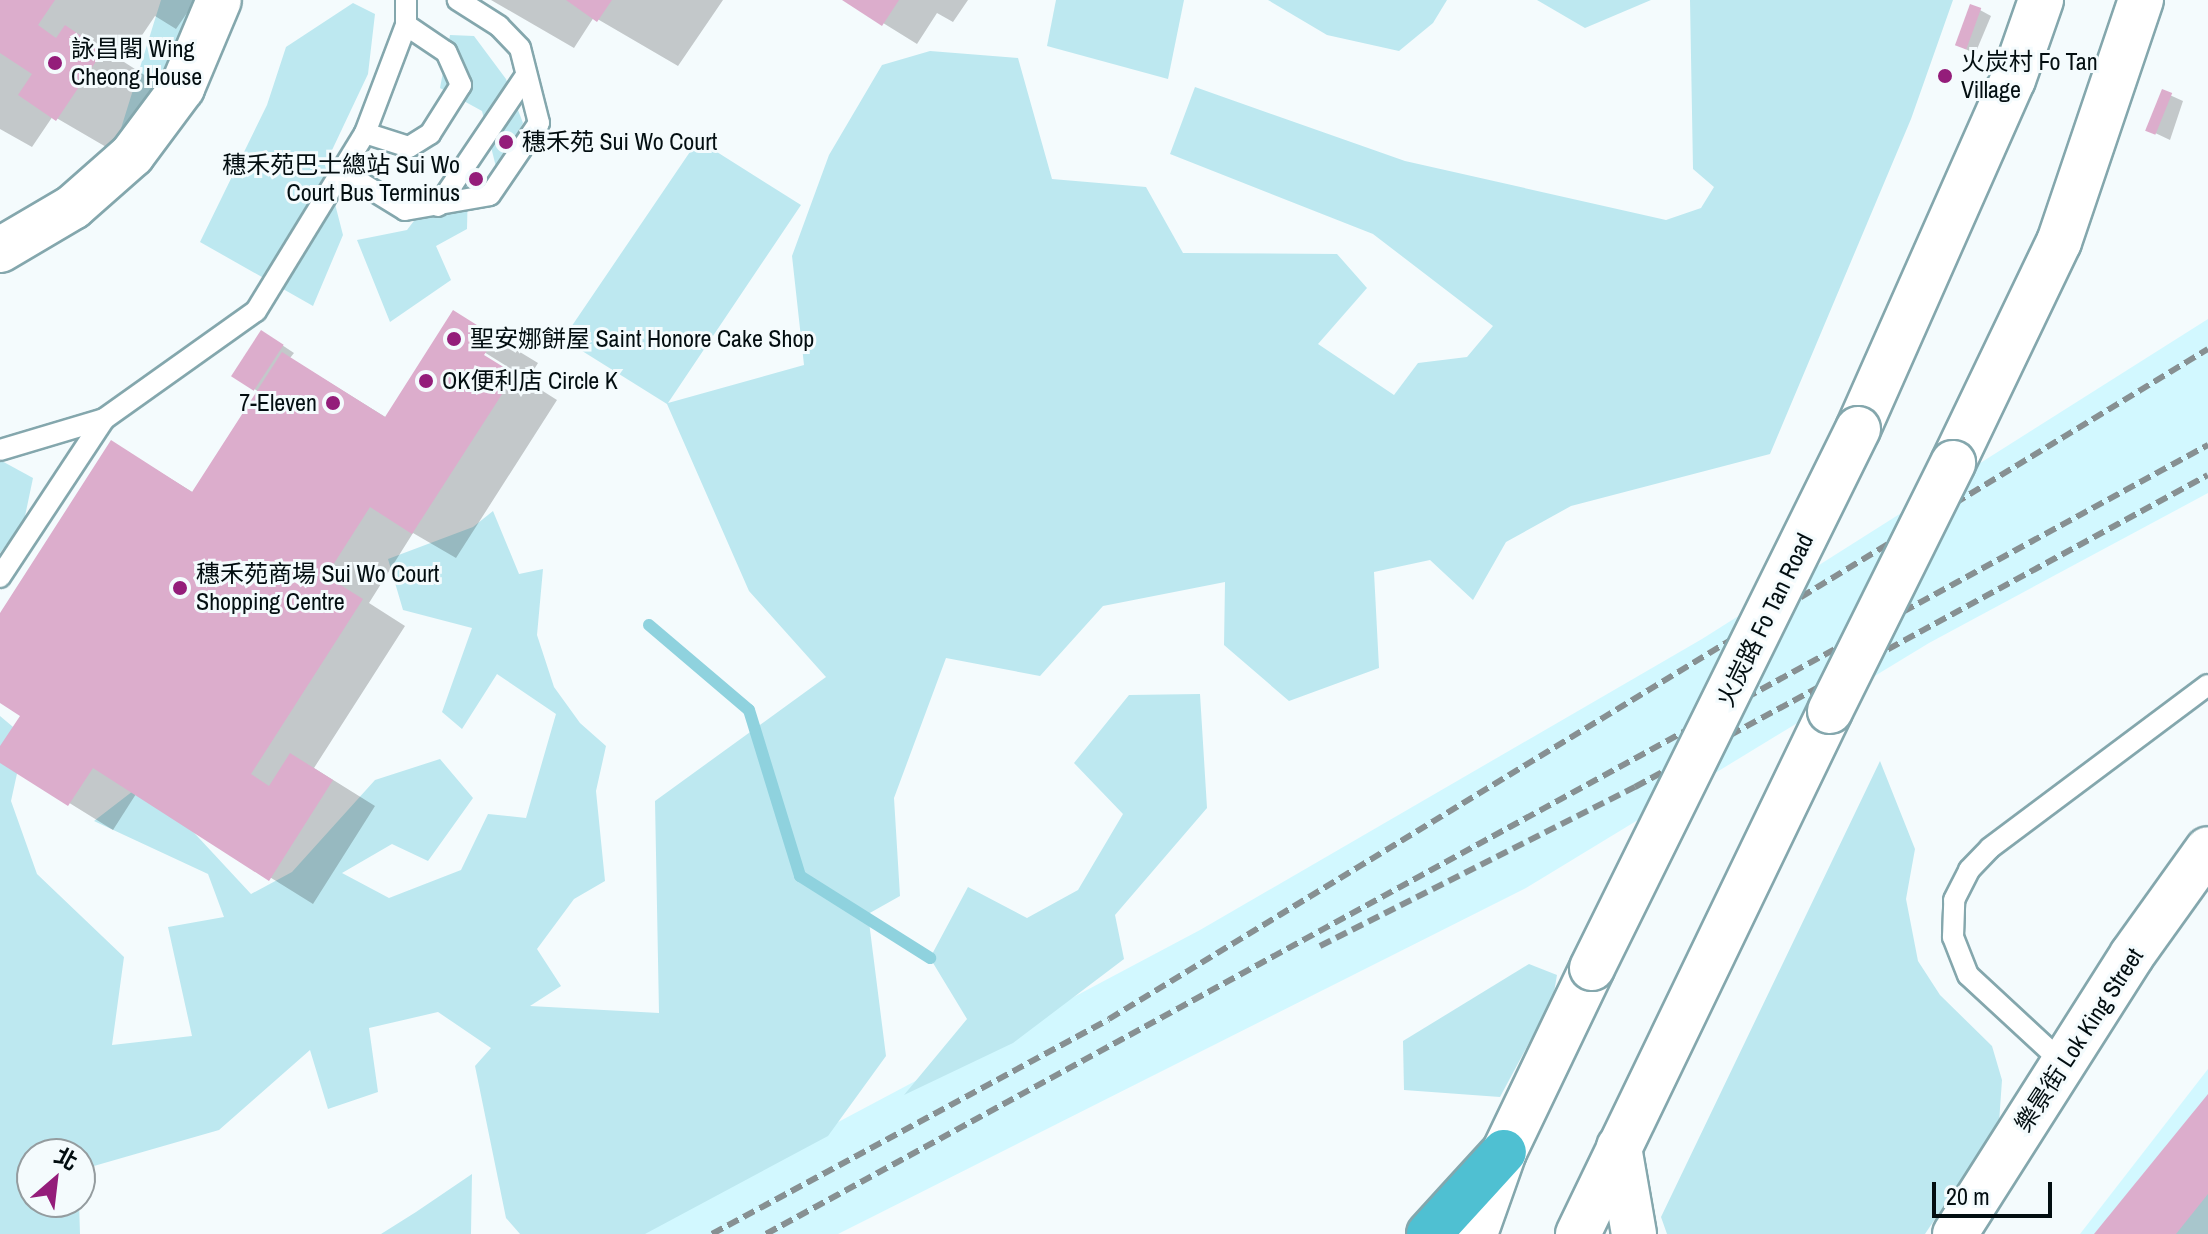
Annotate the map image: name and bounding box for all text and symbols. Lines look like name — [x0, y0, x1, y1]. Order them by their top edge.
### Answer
place label: 詠昌閣 Wing Cheong House — [71, 35, 202, 91]
place label: 火炭村 Fo Tan Village — [1961, 48, 2098, 104]
marker: 詠昌閣 Wing Cheong House — [46, 54, 64, 72]
marker: 火炭村 Fo Tan Village — [1936, 67, 1954, 85]
place label: 穗禾苑 Sui Wo Court — [522, 128, 717, 156]
marker: 穗禾苑 Sui Wo Court — [497, 133, 515, 151]
place label: 穗禾苑巴士總站 Sui Wo Court Bus Terminus — [222, 151, 460, 207]
marker: 穗禾苑巴士總站 Sui Wo Court Bus Terminus — [467, 170, 485, 188]
place label: 聖安娜餅屋 Saint Honore Cake Shop — [470, 325, 814, 353]
marker: 聖安娜餅屋 Saint Honore Cake Shop — [445, 330, 463, 348]
place label: OK便利店 Circle K — [442, 367, 618, 395]
marker: OK便利店 Circle K — [417, 372, 435, 390]
place label: 7-Eleven — [239, 389, 317, 417]
marker: 7-Eleven — [324, 394, 342, 412]
street label: 火炭路 Fo Tan Road — [1711, 528, 1819, 712]
place label: 穗禾苑商場 Sui Wo Court Shopping Centre — [196, 560, 439, 616]
marker: 穗禾苑商場 Sui Wo Court Shopping Centre — [171, 579, 189, 597]
street label: 樂景街 Lok King Street — [2009, 943, 2149, 1137]
north arrow — [16, 1138, 96, 1218]
text: 北 — [50, 1140, 83, 1177]
scale bar — [1936, 1166, 2056, 1216]
text: 20 m — [1946, 1180, 1990, 1212]

